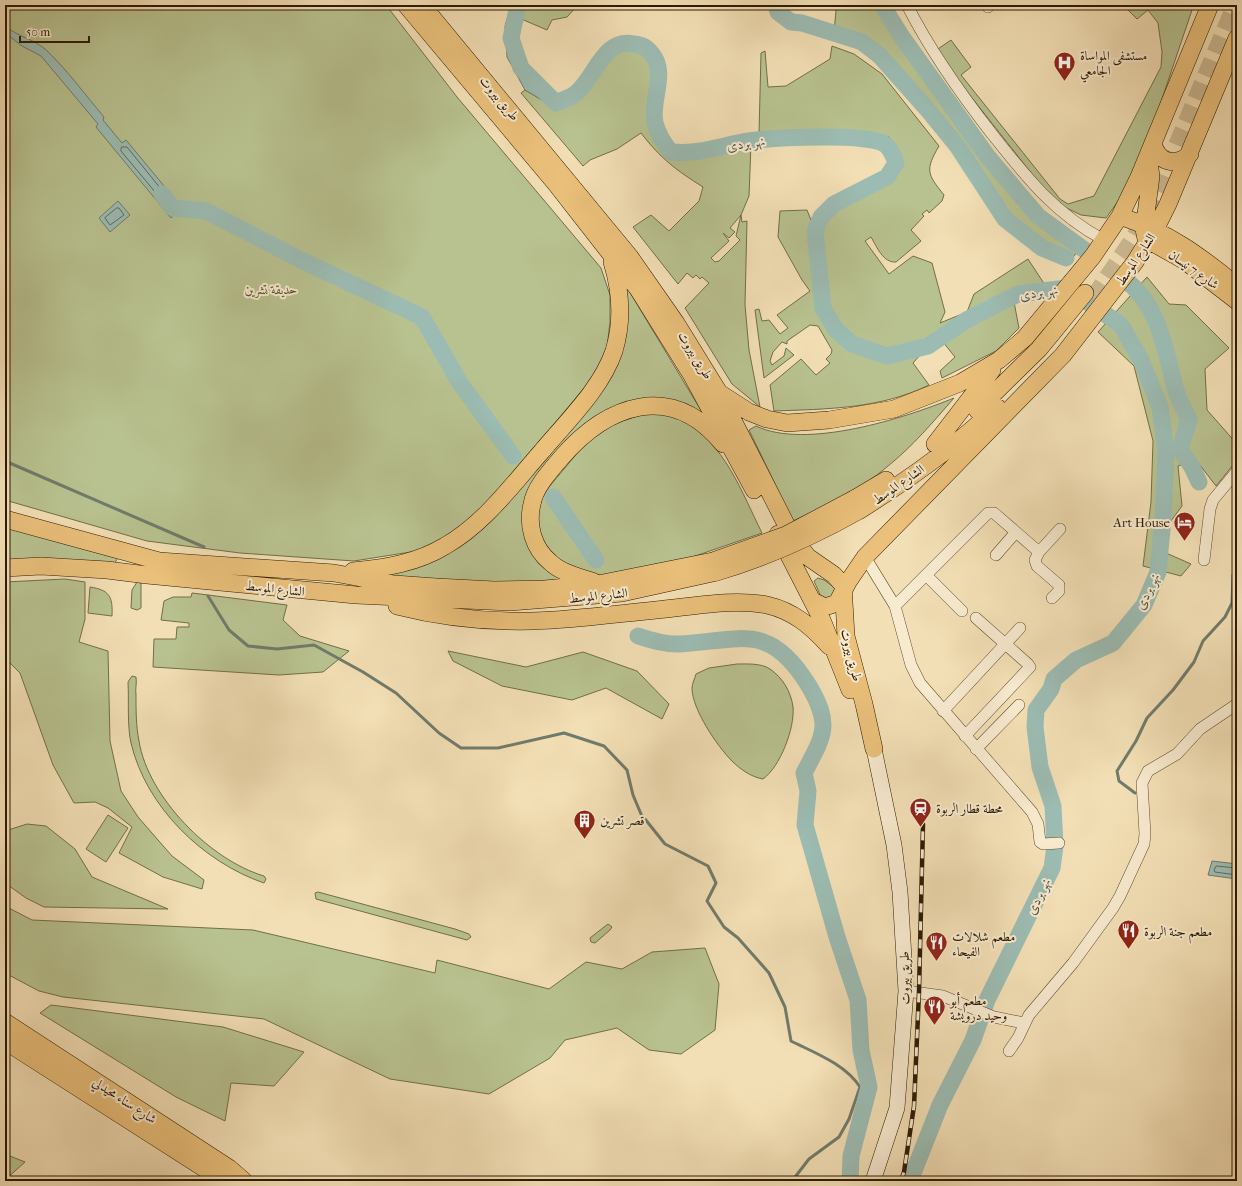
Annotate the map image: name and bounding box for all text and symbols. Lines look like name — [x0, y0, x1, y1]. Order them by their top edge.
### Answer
scale bar — [20, 18, 89, 44]
text: 50 m — [26, 25, 50, 39]
place label: مستشفى المواساة الجامعي — [1080, 48, 1147, 83]
hospital icon: مستشفى المواساة الجامعي — [1051, 49, 1077, 82]
street label: طريق بيروت — [476, 73, 523, 124]
water label: نهر بردى — [726, 132, 767, 156]
street label: الشارع الموسط — [1113, 230, 1162, 290]
street label: شارع 7 نيسان — [1164, 247, 1222, 295]
water label: نهر بردى — [1019, 281, 1060, 305]
park label: حديقة تشرين — [244, 282, 298, 298]
street label: طريق بيروت — [674, 329, 716, 382]
street label: الشارع الموسط — [870, 461, 929, 511]
hotel icon: Art House — [1172, 509, 1198, 542]
place label: Art House — [1112, 515, 1171, 530]
water label: نهر بردى — [1131, 570, 1165, 613]
street label: الشارع الموسط — [244, 578, 305, 603]
street label: الشارع الموسط — [568, 585, 629, 610]
street label: طريق بيروت — [837, 627, 865, 683]
station icon: محطة قطار الربوة — [907, 795, 933, 828]
place label: محطة قطار الربوة — [936, 801, 1003, 817]
building icon: قصر تشرين — [571, 807, 597, 840]
place label: قصر تشرين — [600, 813, 645, 829]
water label: نهر بردى — [1022, 875, 1056, 918]
restaurant icon: مطعم جنة الربوة — [1115, 918, 1141, 951]
place label: مطعم جنة الربوة — [1144, 924, 1212, 944]
place label: مطعم شلالات الفيحاء — [952, 929, 1015, 959]
restaurant icon: مطعم شلالات الفيحاء — [923, 930, 949, 963]
street label: طريق بيروت — [897, 951, 913, 1005]
place label: مطعم أبو وحيد درويشة — [948, 992, 1007, 1024]
restaurant icon: مطعم أبو وحيد درويشة — [922, 994, 948, 1027]
street label: شارع سناء محيدلي — [88, 1074, 159, 1130]

